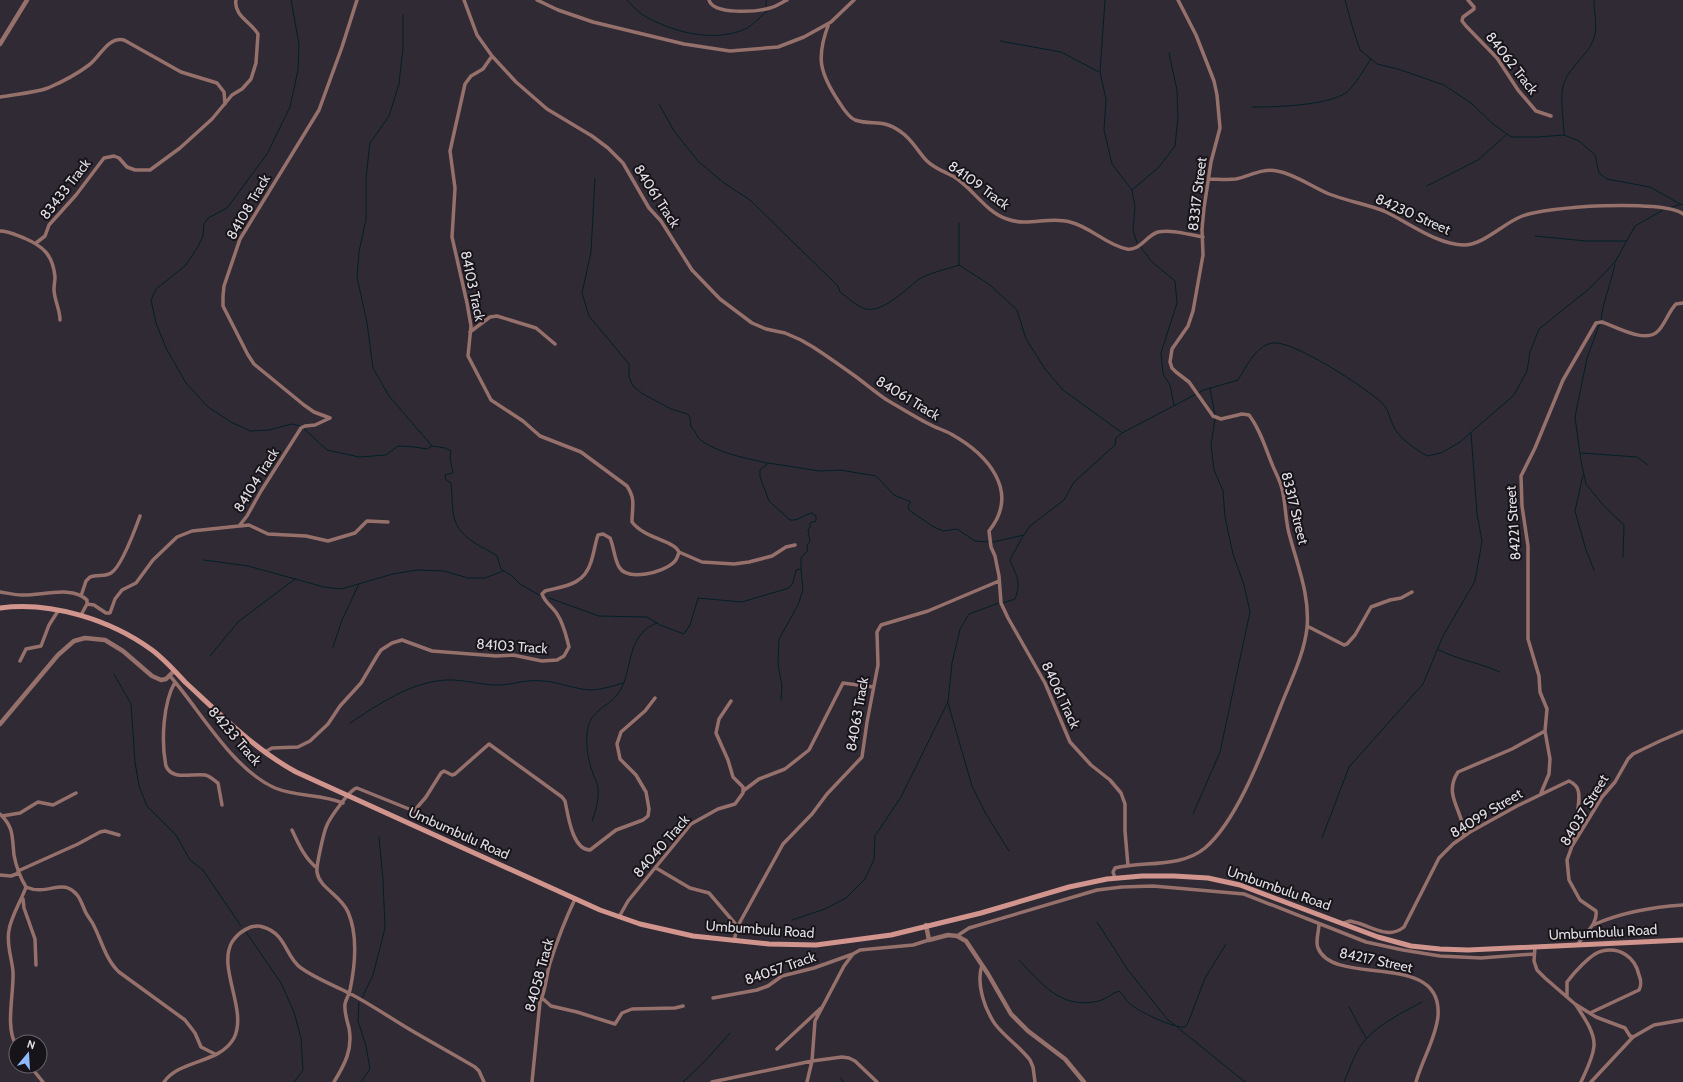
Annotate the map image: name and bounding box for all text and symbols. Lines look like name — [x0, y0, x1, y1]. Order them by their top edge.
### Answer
street label: 84062 Track — [1482, 28, 1543, 99]
street label: 83433 Track — [36, 154, 95, 223]
street label: 83317 Street — [1184, 156, 1210, 232]
street label: 84109 Track — [945, 157, 1014, 214]
street label: 84061 Track — [630, 161, 684, 232]
street label: 84108 Track — [222, 170, 274, 243]
street label: 84230 Street — [1373, 189, 1454, 239]
street label: 84103 Track — [457, 249, 489, 324]
street label: 84061 Track — [873, 372, 944, 425]
street label: 84104 Track — [229, 444, 283, 515]
street label: 83317 Street — [1277, 470, 1313, 547]
street label: 84221 Street — [1501, 485, 1525, 561]
street label: 84103 Track — [476, 635, 549, 658]
street label: 84061 Track — [1038, 659, 1085, 732]
street label: 84063 Track — [842, 675, 872, 752]
street label: 84233 Track — [205, 703, 266, 770]
street label: 84037 Street — [1556, 771, 1612, 849]
street label: 84099 Street — [1446, 784, 1526, 842]
street label: Umbumbulu Road — [406, 803, 512, 863]
street label: 84040 Track — [629, 810, 694, 881]
street label: Umbumbulu Road — [1225, 862, 1333, 914]
street label: Umbumbulu Road — [705, 916, 815, 942]
street label: Umbumbulu Road — [1548, 920, 1658, 944]
street label: 84058 Track — [521, 936, 558, 1014]
street label: 84217 Street — [1338, 943, 1415, 977]
street label: 84057 Track — [742, 947, 819, 989]
north arrow — [8, 1034, 48, 1074]
text: N — [25, 1037, 37, 1052]

